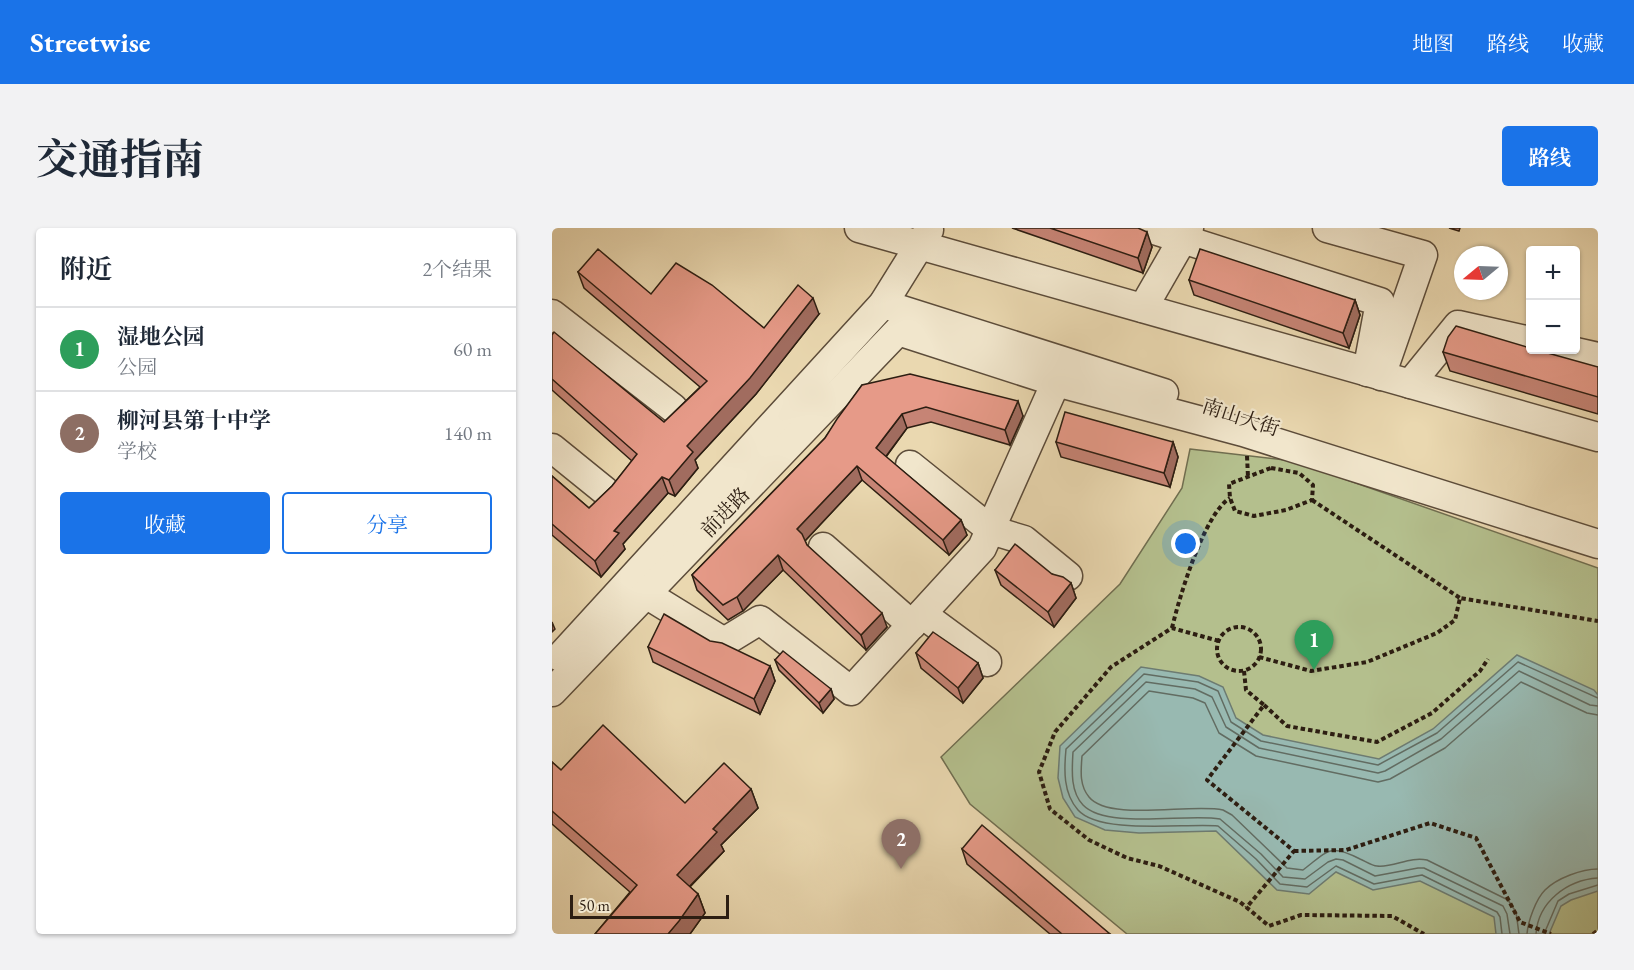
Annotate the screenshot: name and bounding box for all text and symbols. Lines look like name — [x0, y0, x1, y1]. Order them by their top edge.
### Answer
text: Streetwise — [30, 24, 150, 60]
text: 地图 — [1412, 30, 1454, 57]
text: 路线 — [1487, 30, 1529, 57]
text: 收藏 — [1562, 30, 1604, 57]
button: 路线 — [1502, 126, 1598, 186]
text: 交通指南 — [36, 132, 204, 187]
north arrow — [1454, 246, 1508, 300]
map controls — [1526, 246, 1580, 354]
button: + — [1526, 246, 1580, 300]
text: 附近 — [60, 252, 112, 286]
text: 2个结果 — [422, 256, 492, 282]
button: − — [1526, 300, 1580, 354]
text: 湿地公园 — [117, 322, 205, 351]
text: 1 — [74, 336, 85, 362]
text: 60 m — [453, 336, 492, 362]
text: 公园 — [117, 354, 157, 380]
street label: 南山大街 — [1199, 392, 1283, 442]
text: 柳河县第十中学 — [117, 406, 271, 435]
text: 2 — [74, 420, 85, 446]
text: 140 m — [444, 420, 492, 446]
text: 学校 — [117, 438, 157, 464]
street label: 前进路 — [695, 481, 755, 543]
button: 收藏 — [60, 492, 270, 554]
button: 分享 — [282, 492, 492, 554]
your location — [1171, 529, 1200, 558]
pin: 1 — [1294, 620, 1334, 670]
pin: 2 — [882, 820, 920, 869]
scale bar — [570, 892, 729, 920]
text: 50 m — [579, 895, 610, 916]

